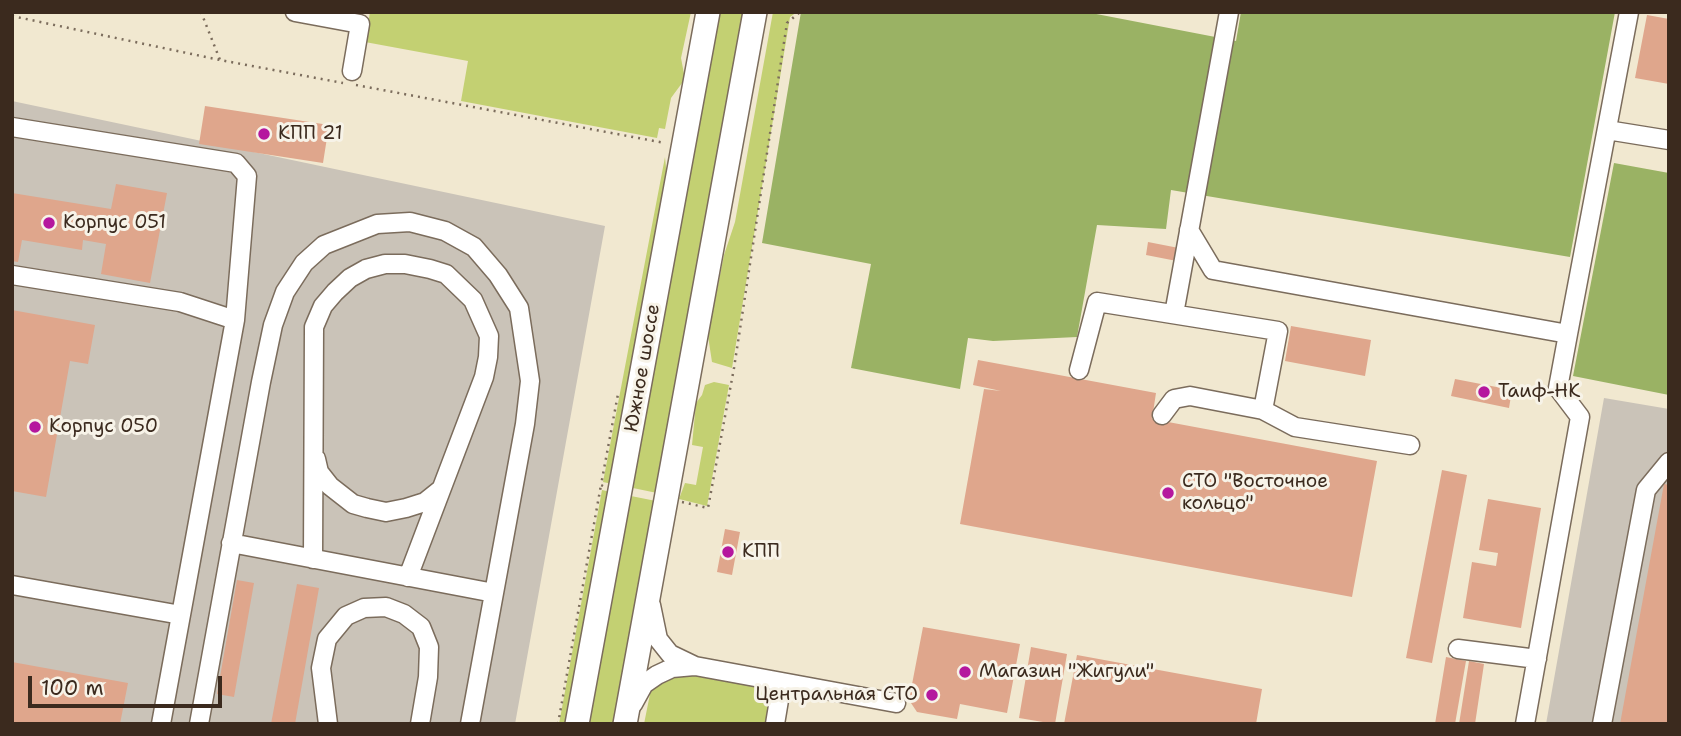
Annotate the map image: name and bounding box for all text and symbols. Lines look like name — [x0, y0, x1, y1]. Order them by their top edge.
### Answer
place label: КПП 21 — [278, 123, 343, 145]
marker: КПП 21 — [256, 126, 272, 142]
place label: Корпус 051 — [63, 212, 166, 234]
marker: Корпус 051 — [41, 215, 57, 231]
street label: Южное шоссе — [621, 302, 665, 434]
place label: Таиф-НК — [1498, 381, 1580, 403]
marker: Таиф-НК — [1476, 384, 1492, 400]
place label: Корпус 050 — [49, 416, 158, 438]
marker: Корпус 050 — [27, 419, 43, 435]
place label: СТО "Восточное кольцо" — [1182, 471, 1328, 515]
marker: СТО "Восточное кольцо" — [1160, 485, 1176, 501]
place label: КПП — [742, 541, 780, 563]
marker: КПП — [720, 544, 736, 560]
place label: Магазин "Жигули" — [979, 661, 1154, 683]
scale bar — [32, 662, 226, 706]
marker: Магазин "Жигули" — [957, 664, 973, 680]
text: 100 m — [41, 674, 104, 702]
place label: Центральная СТО — [755, 684, 918, 706]
marker: Центральная СТО — [924, 687, 940, 703]

